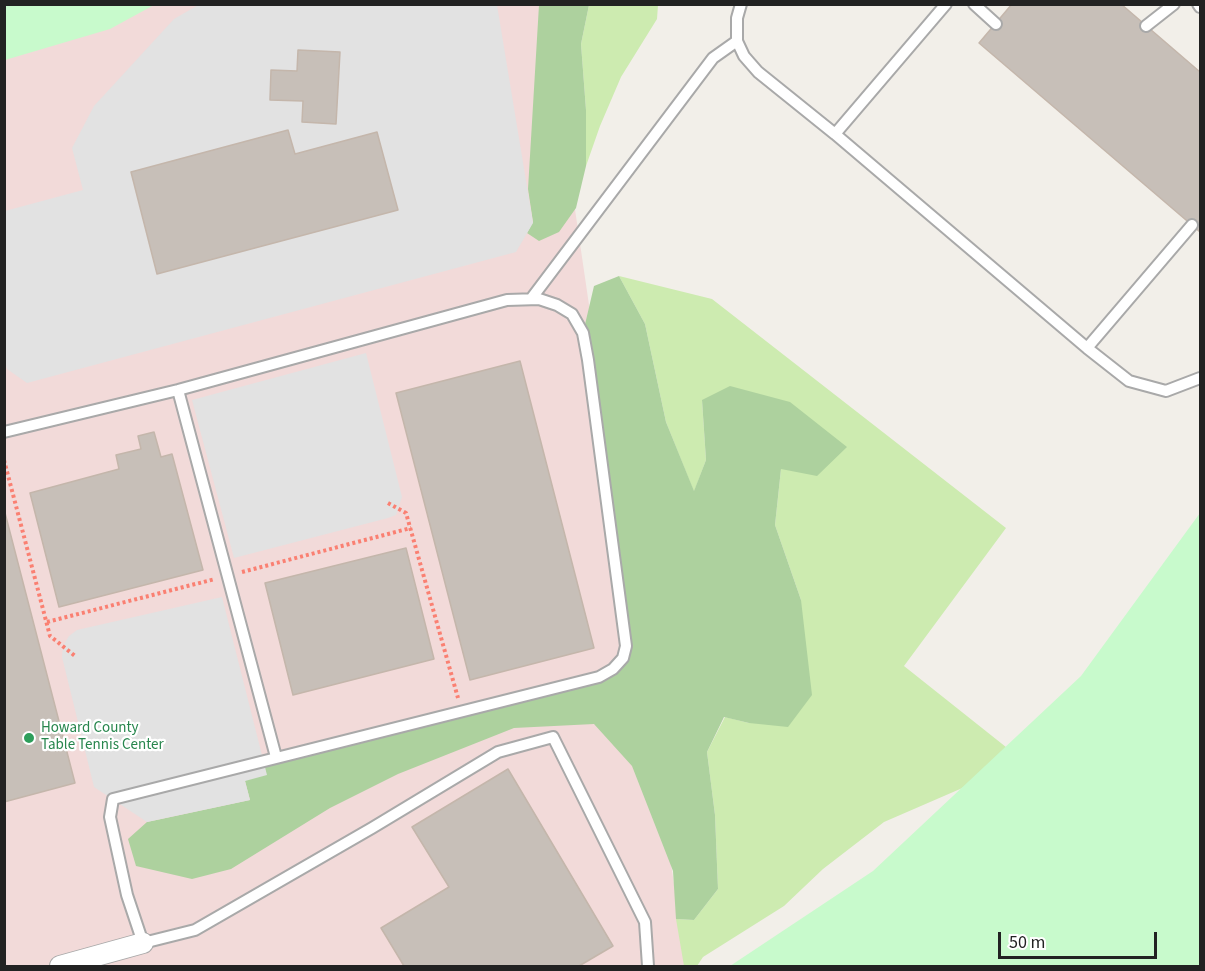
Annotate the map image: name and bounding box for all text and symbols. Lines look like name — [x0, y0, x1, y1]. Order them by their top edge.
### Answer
place label: Howard County Table Tennis Center — [41, 720, 164, 755]
marker: Howard County Table Tennis Center — [22, 731, 36, 745]
scale bar — [1001, 920, 1160, 958]
text: 50 m — [1009, 930, 1045, 955]

